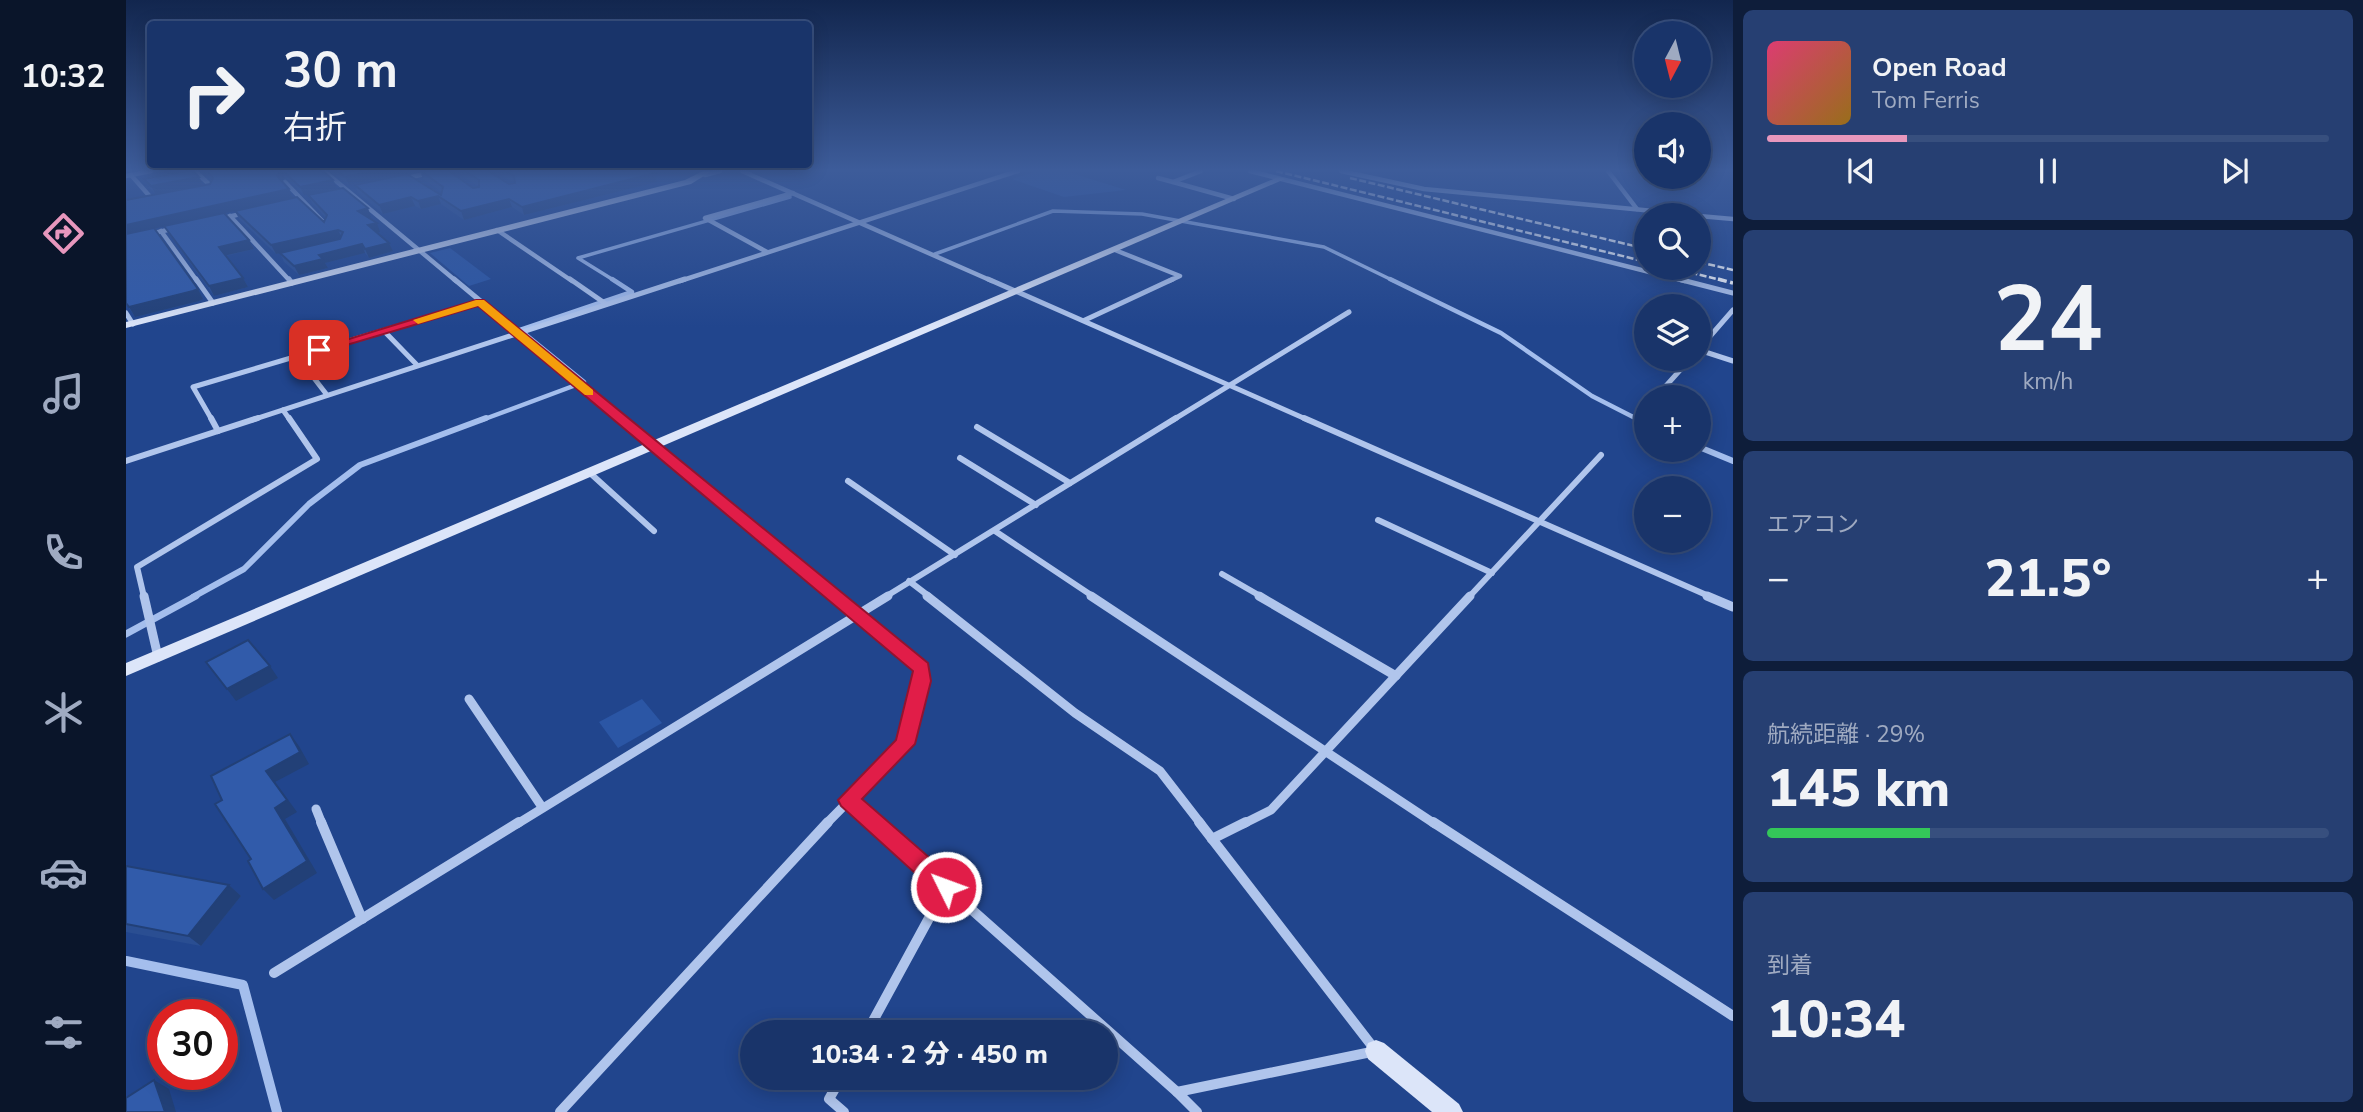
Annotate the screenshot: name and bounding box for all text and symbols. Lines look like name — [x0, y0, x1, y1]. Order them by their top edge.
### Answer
north arrow — [1634, 21, 1712, 98]
map controls — [1634, 21, 1711, 553]
text: 30 m — [283, 37, 398, 104]
icon: right — [168, 49, 259, 140]
text: Open Road — [1872, 50, 2007, 85]
text: 10:32 — [21, 55, 105, 98]
text: Tom Ferris — [1872, 85, 1980, 116]
text: 右折 — [283, 106, 347, 149]
button: sound — [1634, 112, 1711, 189]
icon: previous — [1842, 152, 1880, 190]
icon: pause — [2029, 152, 2067, 190]
icon: next — [2216, 152, 2254, 190]
button: search — [1634, 203, 1711, 280]
icon: directions — [39, 209, 88, 258]
text: 24 — [1993, 258, 2103, 382]
button: layers — [1634, 294, 1711, 371]
pin — [289, 320, 349, 380]
icon: arrive — [300, 331, 338, 369]
text: km/h — [2023, 366, 2073, 397]
icon: music — [39, 369, 88, 418]
button: + — [1634, 385, 1711, 462]
button: − — [1634, 476, 1711, 553]
text: エアコン — [1767, 509, 1859, 540]
icon: phone — [39, 528, 88, 577]
text: 21.5° — [1984, 543, 2112, 614]
text: − — [1767, 553, 1790, 604]
text: + — [2306, 553, 2329, 604]
icon: climate — [39, 688, 88, 737]
text: 航続距離 · 29% — [1767, 719, 1925, 750]
text: 145 km — [1767, 753, 1950, 824]
icon: car — [39, 848, 88, 897]
position arrow — [909, 850, 983, 924]
text: 到着 — [1767, 950, 1813, 981]
text: 10:34 — [1767, 984, 1905, 1055]
speed limit sign: 30 — [147, 999, 238, 1090]
icon: filters — [39, 1008, 88, 1057]
text: 10:34 · 2 分 · 450 m — [810, 1037, 1048, 1072]

